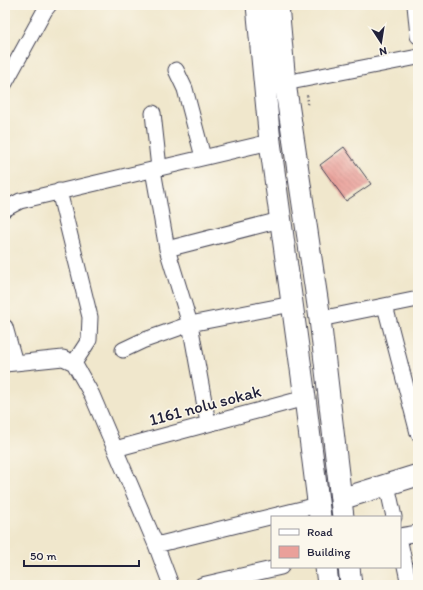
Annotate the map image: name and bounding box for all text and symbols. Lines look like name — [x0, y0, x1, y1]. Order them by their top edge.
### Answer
north arrow — [361, 22, 401, 62]
text: N — [378, 44, 388, 58]
street label: 1161 nolu sokak — [147, 380, 264, 430]
legend — [271, 516, 401, 568]
text: Road — [307, 525, 333, 539]
scale bar — [24, 542, 139, 568]
text: Building — [307, 545, 351, 559]
text: 50 m — [30, 549, 56, 563]

